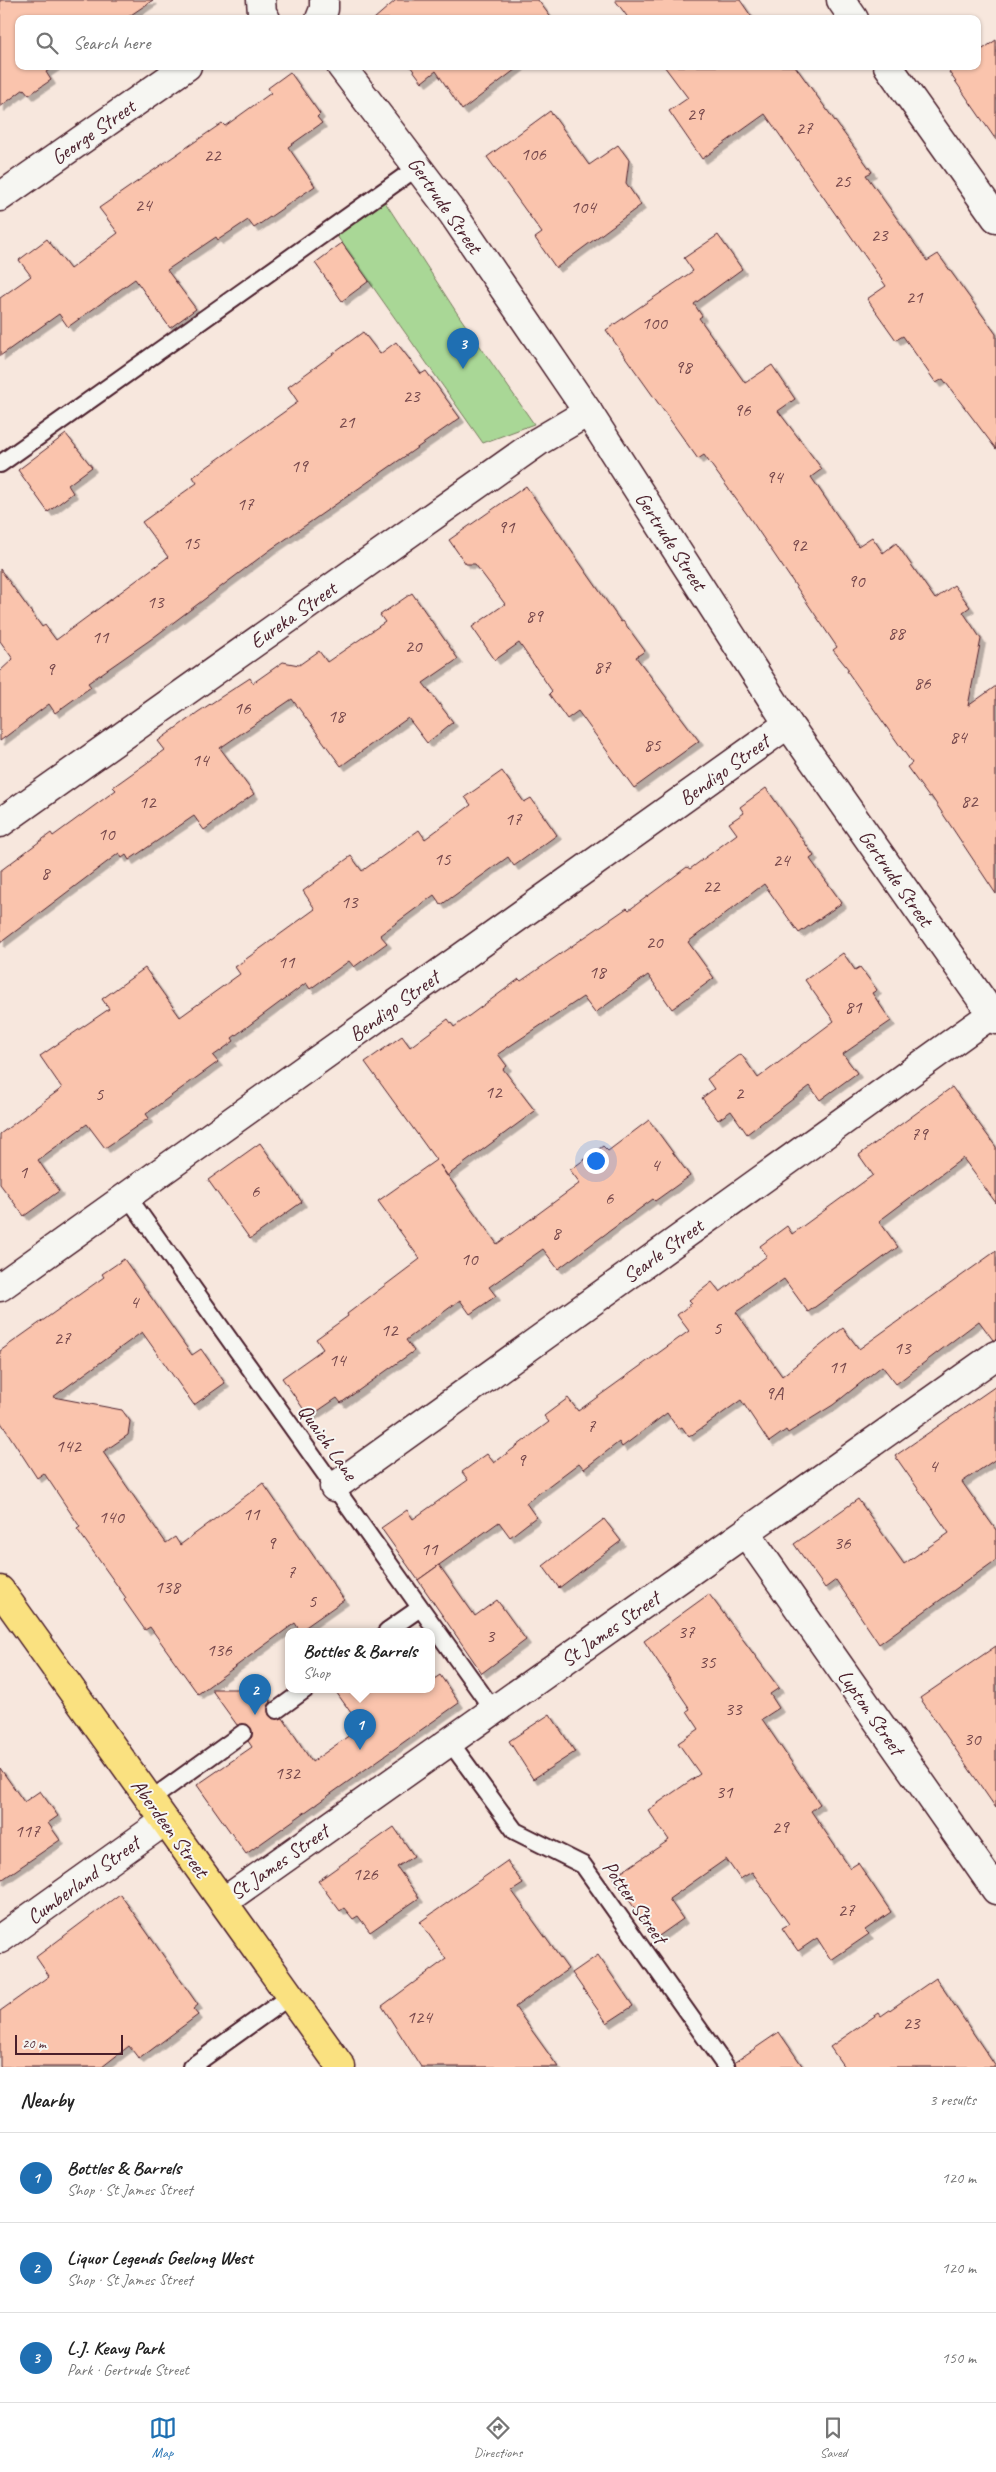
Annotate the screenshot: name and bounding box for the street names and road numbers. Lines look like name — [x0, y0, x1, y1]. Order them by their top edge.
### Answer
street label: George Street — [46, 92, 142, 170]
street label: Gertrude Street — [402, 152, 489, 260]
street label: Gertrude Street — [629, 487, 714, 597]
street label: Eureka Street — [245, 575, 343, 654]
street label: Bendigo Street — [674, 727, 777, 811]
street label: Gertrude Street — [853, 825, 940, 933]
street label: Bendigo Street — [344, 963, 447, 1047]
street label: Searle Street — [618, 1212, 710, 1289]
street label: Quaich Lane — [292, 1399, 364, 1486]
street label: St James Street — [555, 1584, 667, 1673]
street label: Lupton Street — [832, 1664, 912, 1762]
street label: Aberdeen Street — [125, 1774, 216, 1884]
street label: St James Street — [224, 1817, 336, 1906]
street label: Cumberland Street — [21, 1828, 147, 1930]
street label: Potter Street — [597, 1855, 675, 1951]

